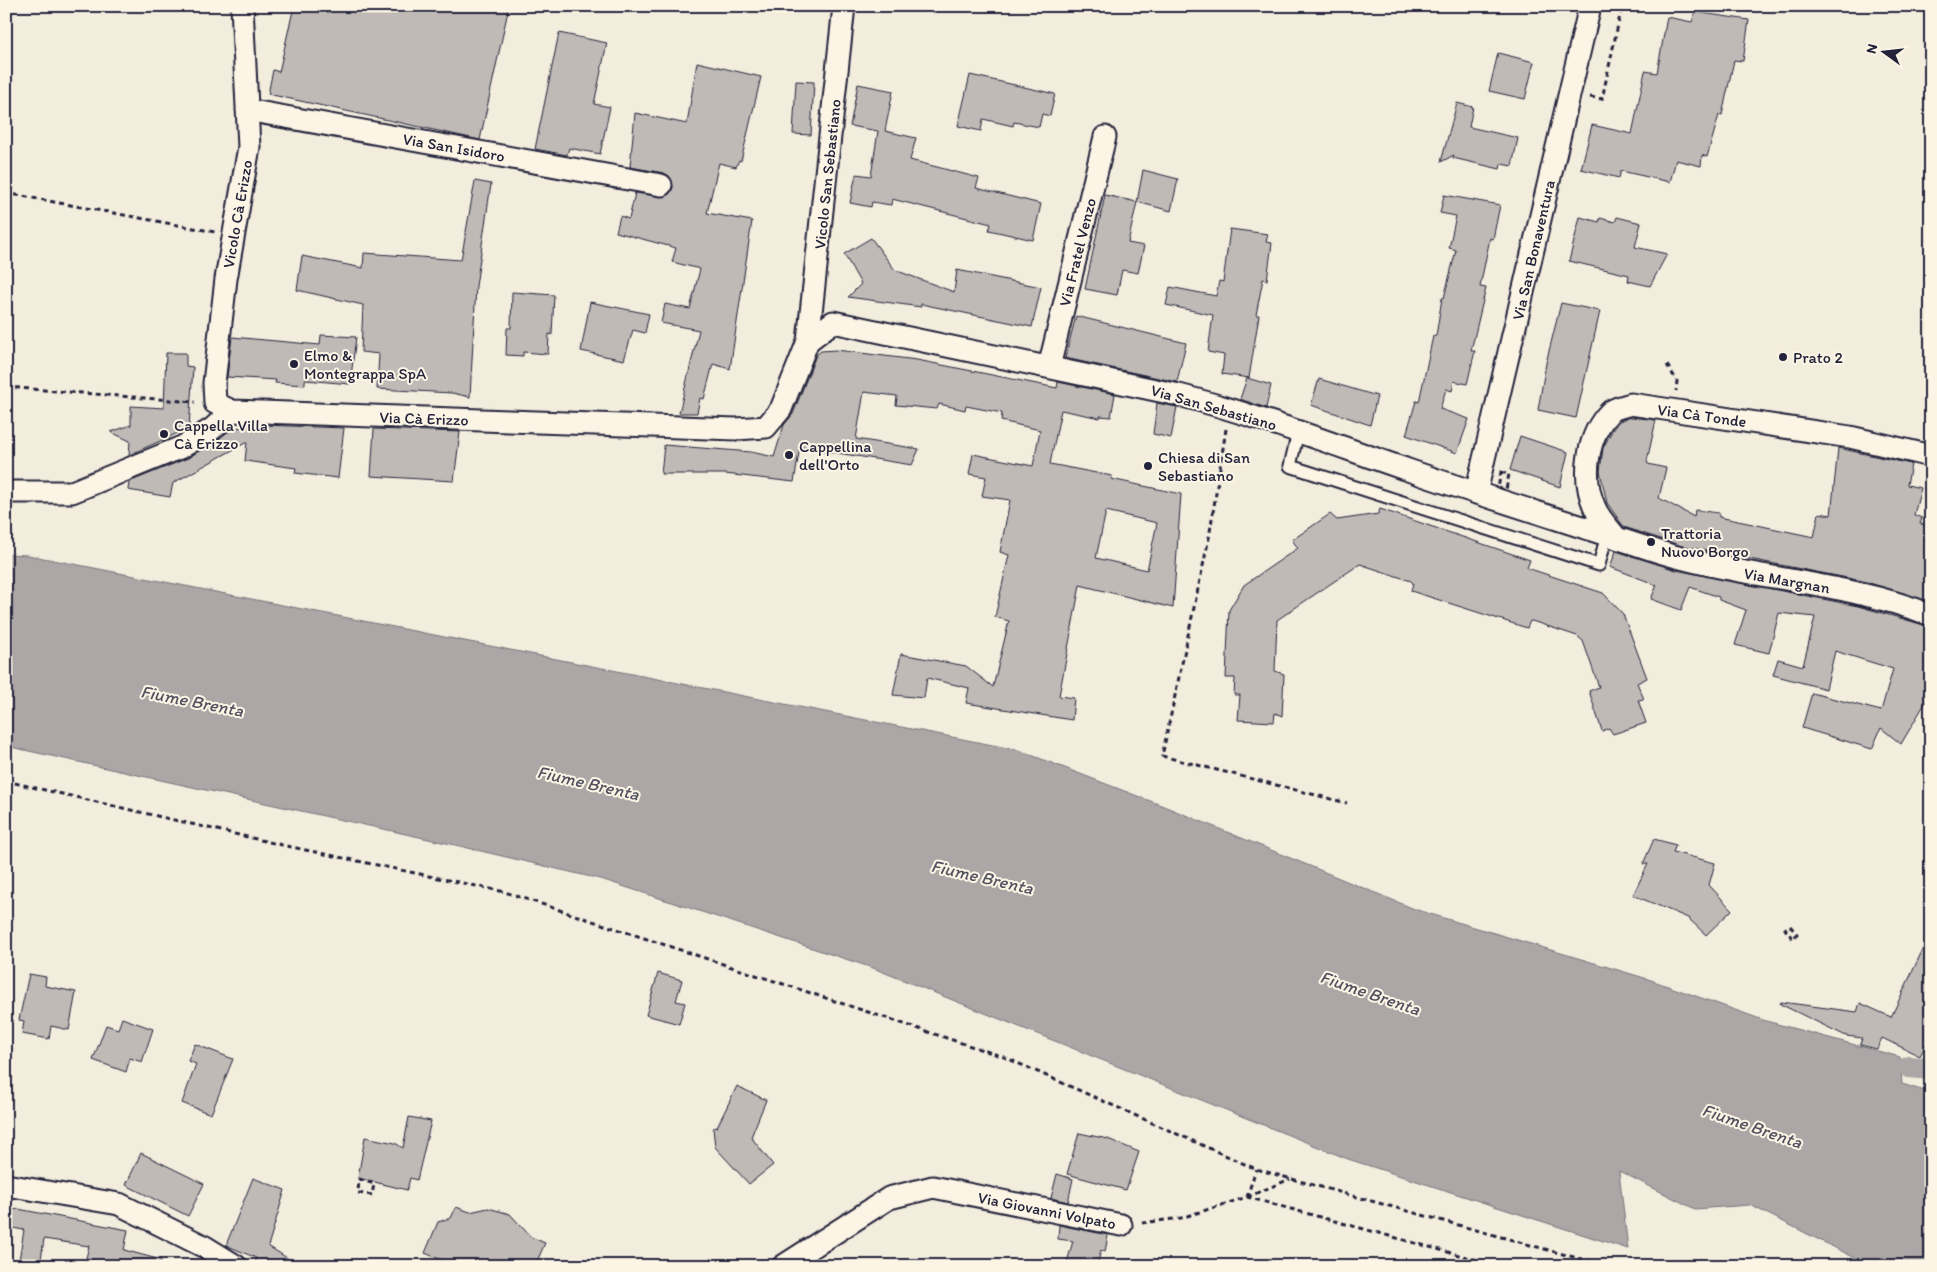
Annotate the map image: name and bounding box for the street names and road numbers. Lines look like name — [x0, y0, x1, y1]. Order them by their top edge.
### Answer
street label: Vicolo San Sebastiano — [810, 98, 845, 250]
street label: Via San Isidoro — [401, 129, 506, 166]
street label: Vicolo Cà Erizzo — [219, 158, 256, 270]
street label: Via San Bonaventura — [1508, 178, 1559, 322]
street label: Via Fratel Venzo — [1055, 196, 1100, 308]
street label: Via San Sebastiano — [1149, 380, 1279, 435]
street label: Via Cà Tonde — [1656, 400, 1748, 431]
street label: Via Cà Erizzo — [379, 407, 469, 430]
street label: Via Margnan — [1742, 564, 1831, 597]
street label: Via Giovanni Volpato — [976, 1188, 1118, 1233]

